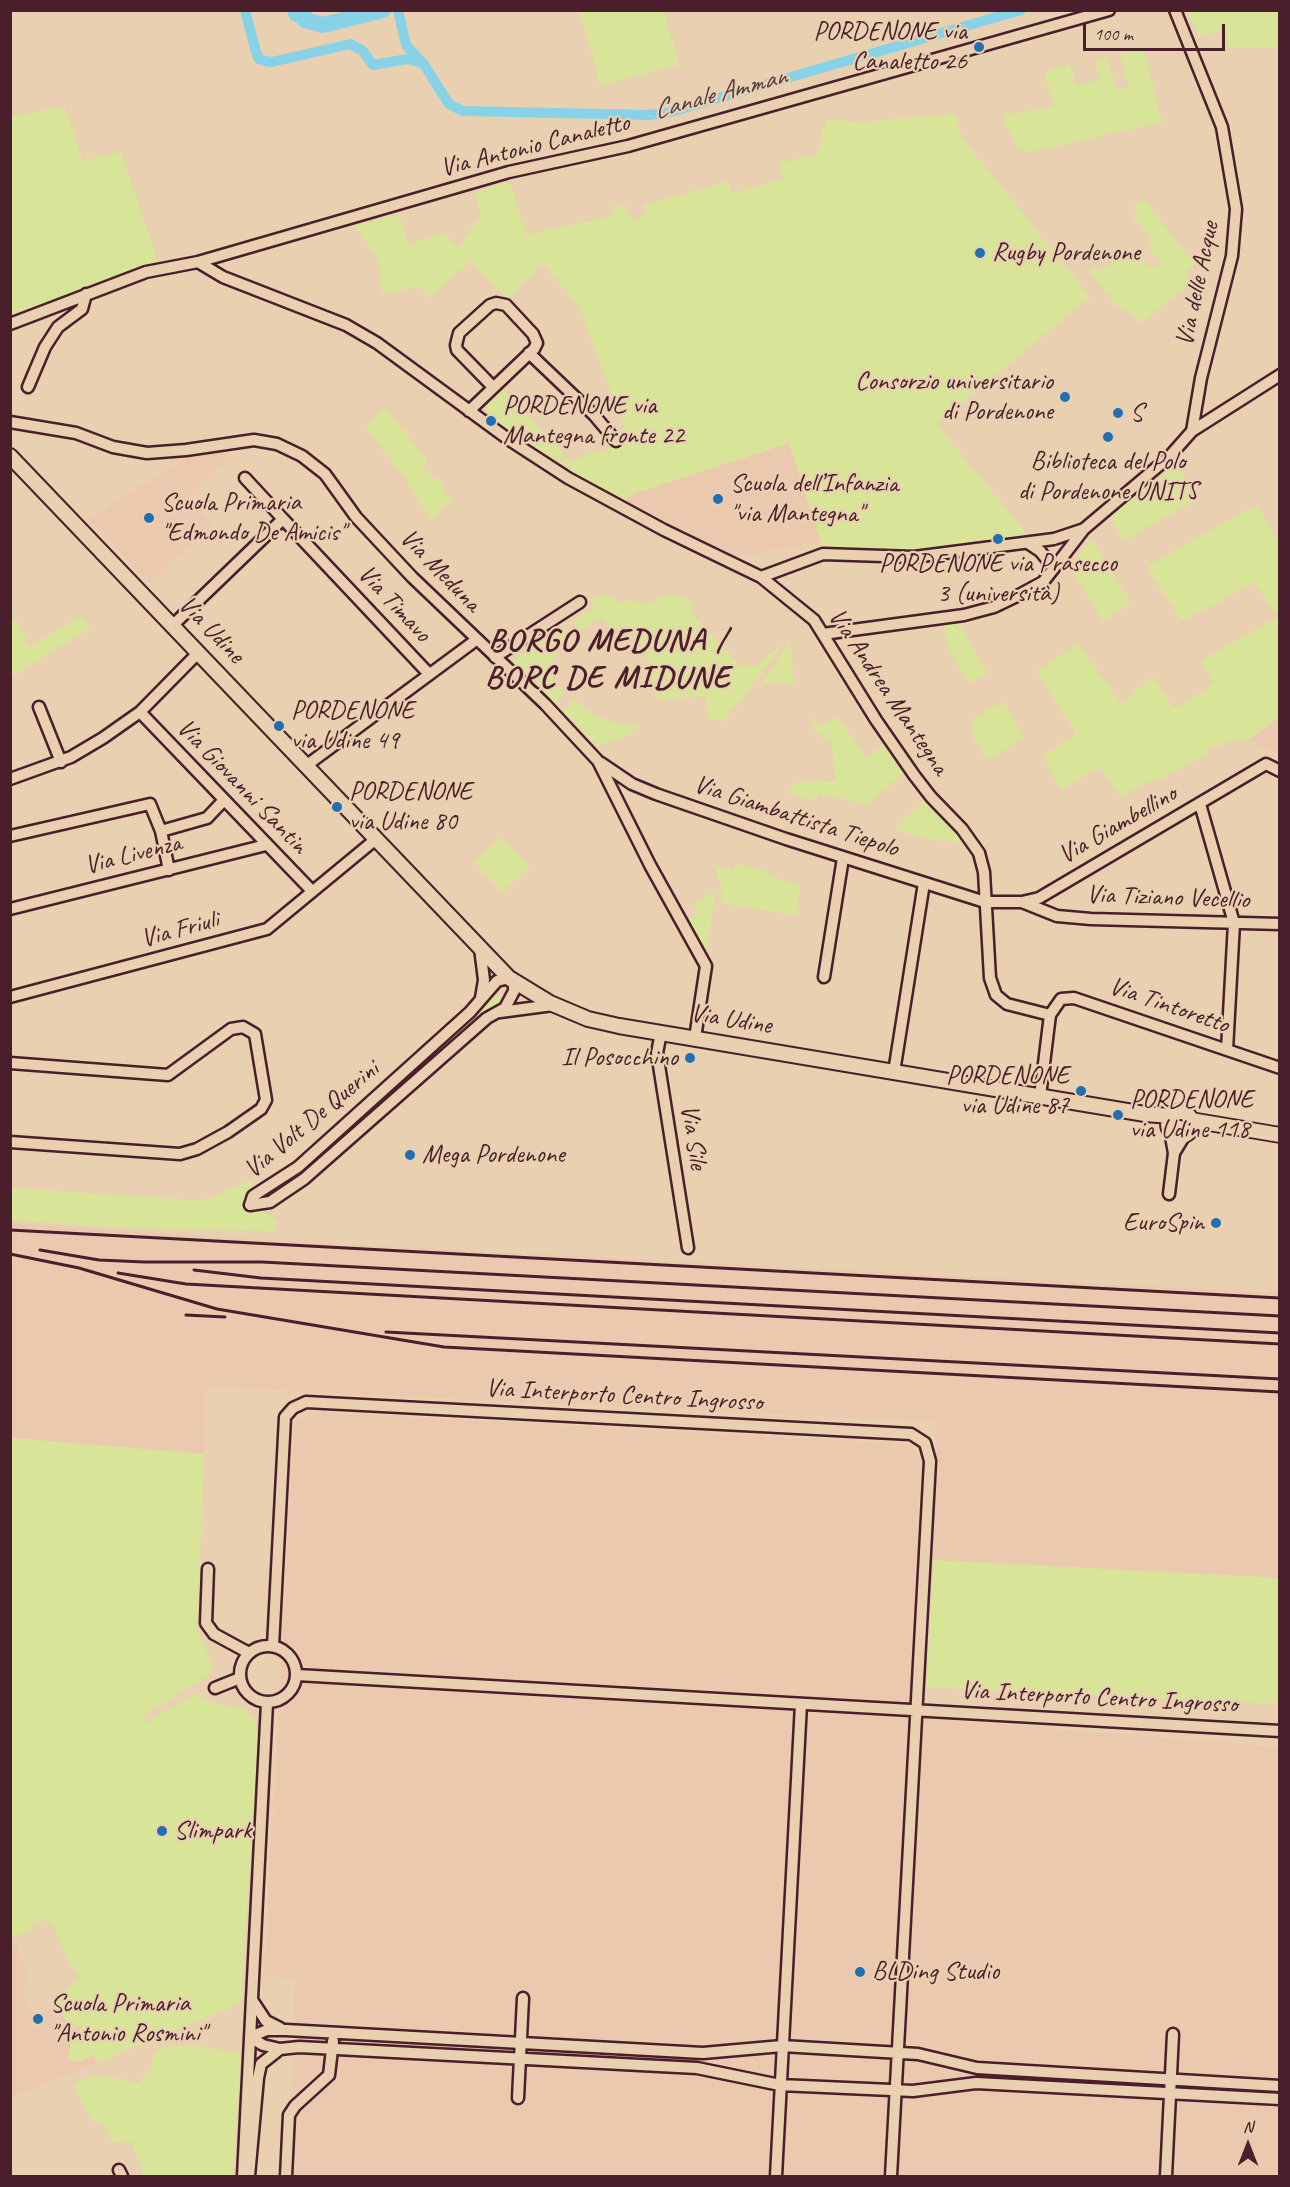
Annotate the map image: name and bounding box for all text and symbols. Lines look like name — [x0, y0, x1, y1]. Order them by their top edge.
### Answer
scale bar — [1086, 12, 1228, 50]
place label: PORDENONE via Canaletto 26 — [813, 16, 967, 77]
text: 100 m — [1094, 23, 1133, 45]
marker: PORDENONE via Canaletto 26 — [972, 40, 986, 54]
water label: Canale Amman — [650, 61, 790, 127]
street label: Via Antonio Canaletto — [437, 107, 633, 185]
street label: Via delle Acque — [1170, 219, 1226, 349]
place label: Rugby Pordenone — [992, 237, 1140, 269]
marker: Rugby Pordenone — [973, 246, 987, 260]
place label: Consorzio universitario di Pordenone — [855, 366, 1053, 428]
place label: PORDENONE via Mantegna fronte 22 — [503, 390, 684, 452]
marker: Consorzio universitario di Pordenone — [1058, 390, 1072, 404]
place label: S — [1130, 397, 1143, 429]
marker: S — [1111, 406, 1125, 420]
marker: PORDENONE via Mantegna fronte 22 — [484, 414, 498, 428]
marker: Biblioteca del Polo di Pordenone UNITS — [1101, 430, 1115, 444]
place label: Biblioteca del Polo di Pordenone UNITS — [1018, 446, 1198, 508]
place label: Scuola dell’Infanzia "via Mantegna" — [730, 468, 898, 530]
place label: Scuola Primaria "Edmondo De Amicis" — [161, 487, 345, 548]
marker: Scuola dell’Infanzia "via Mantegna" — [711, 492, 725, 506]
marker: Scuola Primaria "Edmondo De Amicis" — [142, 511, 156, 525]
street label: Via Meduna — [393, 523, 487, 619]
marker: PORDENONE via Prasecco 3 (università) — [991, 532, 1005, 546]
place label: PORDENONE via Prasecco 3 (università) — [879, 548, 1117, 610]
street label: Via Timavo — [351, 559, 437, 649]
street label: Via Udine — [171, 590, 251, 670]
street label: Via Andrea Mantegna — [821, 603, 955, 781]
district label: BORGO MEDUNA / BORC DE MIDUNE — [486, 623, 730, 698]
place label: PORDENONE via Udine 49 — [291, 695, 414, 756]
street label: Via Giovanni Santin — [170, 713, 314, 861]
marker: PORDENONE via Udine 49 — [272, 719, 286, 733]
street label: Via Giambattista Tiepolo — [690, 769, 902, 865]
place label: PORDENONE via Udine 80 — [349, 776, 472, 838]
street label: Via Giambellino — [1053, 779, 1183, 871]
marker: PORDENONE via Udine 80 — [330, 800, 344, 814]
street label: Via Livenza — [81, 828, 185, 882]
street label: Via Tiziano Vecellio — [1086, 880, 1250, 916]
street label: Via Friuli — [138, 905, 222, 955]
street label: Via Tintoretto — [1105, 971, 1233, 1041]
street label: Via Udine — [688, 998, 774, 1042]
place label: Il Posocchino — [561, 1042, 678, 1074]
marker: Il Posocchino — [683, 1051, 697, 1065]
street label: Via Volt De Querini — [238, 1054, 386, 1186]
place label: PORDENONE via Udine 87 — [946, 1060, 1069, 1122]
marker: PORDENONE via Udine 87 — [1074, 1084, 1088, 1098]
place label: PORDENONE via Udine 118 — [1130, 1084, 1253, 1146]
street label: Via Sile — [672, 1102, 714, 1172]
marker: PORDENONE via Udine 118 — [1111, 1108, 1125, 1122]
place label: Mega Pordenone — [422, 1139, 565, 1171]
marker: Mega Pordenone — [403, 1148, 417, 1162]
place label: EuroSpin — [1123, 1207, 1204, 1239]
marker: EuroSpin — [1209, 1216, 1223, 1230]
street label: Via Interporto Centro Ingrosso — [485, 1373, 763, 1419]
street label: Via Interporto Centro Ingrosso — [960, 1675, 1238, 1721]
place label: Slimpark — [174, 1815, 251, 1847]
marker: Slimpark — [155, 1824, 169, 1838]
place label: BLDing Studio — [872, 1956, 999, 1988]
marker: BLDing Studio — [853, 1965, 867, 1979]
place label: Scuola Primaria "Antonio Rosmini" — [50, 1988, 206, 2050]
marker: Scuola Primaria "Antonio Rosmini" — [31, 2012, 45, 2026]
north arrow — [1218, 2115, 1278, 2175]
text: N — [1243, 2117, 1253, 2137]

